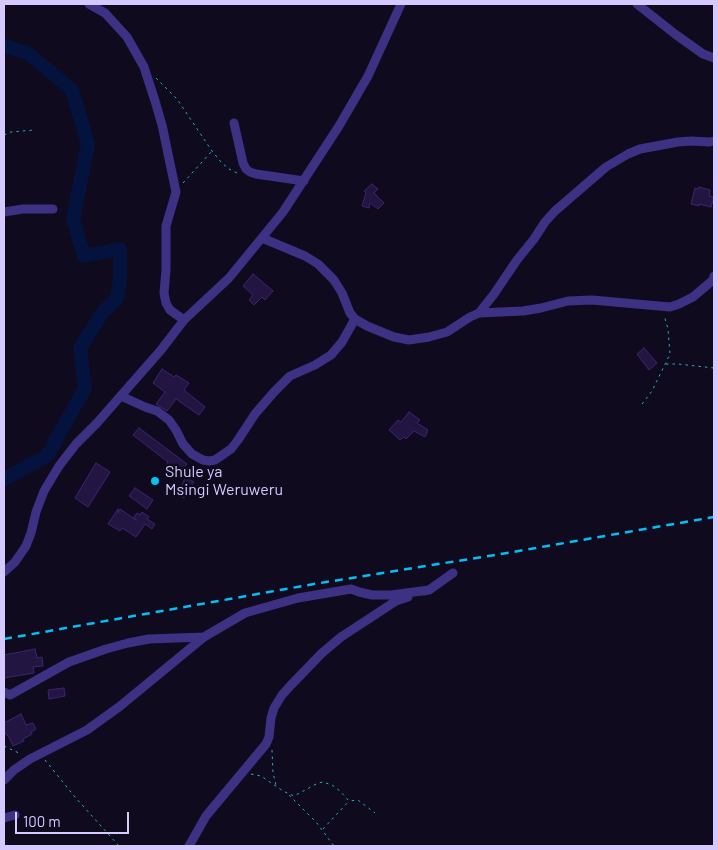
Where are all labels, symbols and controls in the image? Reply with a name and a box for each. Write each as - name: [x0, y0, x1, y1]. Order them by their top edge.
- place label: Shule ya Msingi Weruweru: [165, 462, 283, 500]
- marker: Shule ya Msingi Weruweru: [149, 475, 161, 487]
- scale bar: [18, 802, 131, 834]
- text: 100 m: [23, 812, 61, 830]

